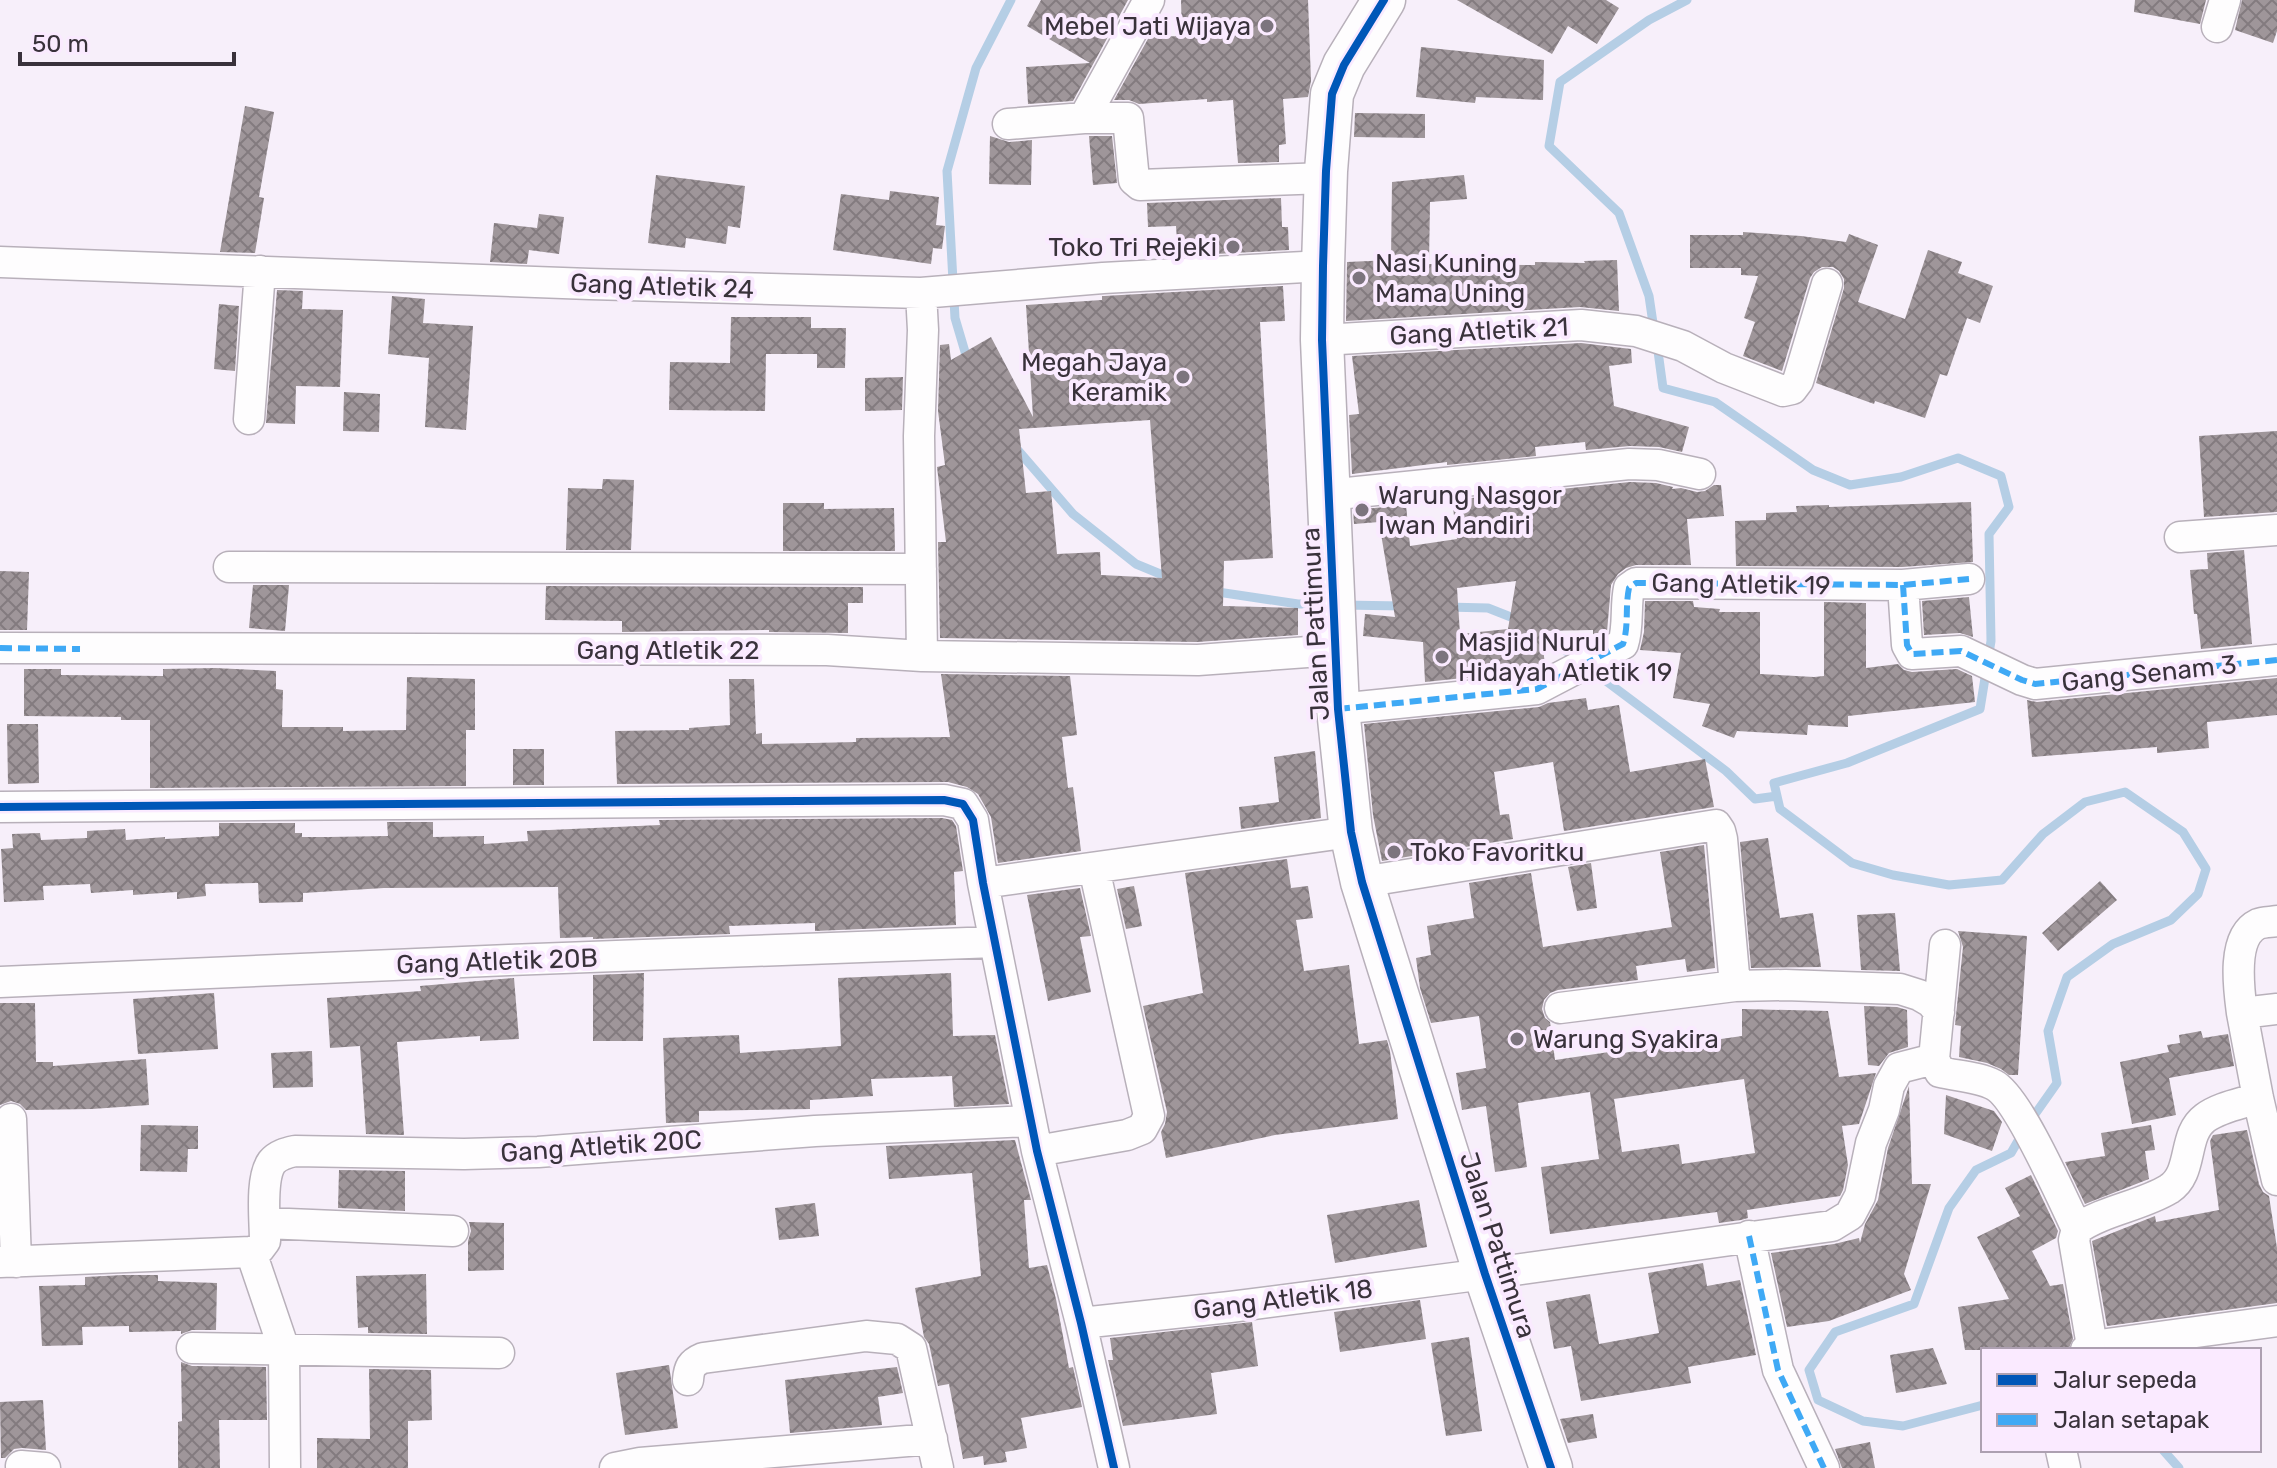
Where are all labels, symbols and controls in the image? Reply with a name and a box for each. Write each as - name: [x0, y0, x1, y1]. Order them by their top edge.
- place label: Mebel Jati Wijaya: [1044, 11, 1251, 42]
- scale bar: [20, 16, 234, 66]
- marker: Mebel Jati Wijaya: [1258, 17, 1276, 35]
- text: 50 m: [32, 30, 89, 58]
- place label: Toko Tri Rejeki: [1048, 232, 1217, 263]
- marker: Toko Tri Rejeki: [1224, 238, 1242, 256]
- place label: Nasi Kuning Mama Uning: [1375, 248, 1525, 309]
- street label: Gang Atletik 24: [570, 268, 754, 305]
- marker: Nasi Kuning Mama Uning: [1350, 269, 1368, 287]
- street label: Gang Atletik 21: [1389, 311, 1569, 352]
- place label: Megah Jaya Keramik: [1021, 347, 1168, 408]
- marker: Megah Jaya Keramik: [1174, 368, 1192, 386]
- place label: Warung Nasgor Iwan Mandiri: [1378, 480, 1562, 541]
- marker: Warung Nasgor Iwan Mandiri: [1353, 501, 1371, 519]
- street label: Jalan Pattimura: [1295, 526, 1336, 721]
- street label: Gang Atletik 19: [1651, 567, 1831, 602]
- place label: Masjid Nurul Hidayah Atletik 19: [1458, 627, 1672, 688]
- street label: Gang Atletik 22: [576, 635, 760, 666]
- marker: Masjid Nurul Hidayah Atletik 19: [1433, 648, 1451, 666]
- street label: Gang Senam 3: [2060, 649, 2238, 698]
- place label: Toko Favoritku: [1410, 837, 1584, 868]
- marker: Toko Favoritku: [1385, 843, 1403, 861]
- street label: Gang Atletik 20B: [396, 942, 598, 981]
- place label: Warung Syakira: [1533, 1024, 1719, 1055]
- marker: Warung Syakira: [1508, 1030, 1526, 1048]
- street label: Gang Atletik 20C: [499, 1124, 703, 1169]
- street label: Jalan Pattimura: [1453, 1148, 1542, 1342]
- street label: Gang Atletik 18: [1192, 1273, 1374, 1326]
- legend: [1981, 1348, 2261, 1452]
- text: Jalur sepeda: [2053, 1366, 2197, 1394]
- text: Jalan setapak: [2053, 1406, 2210, 1434]

